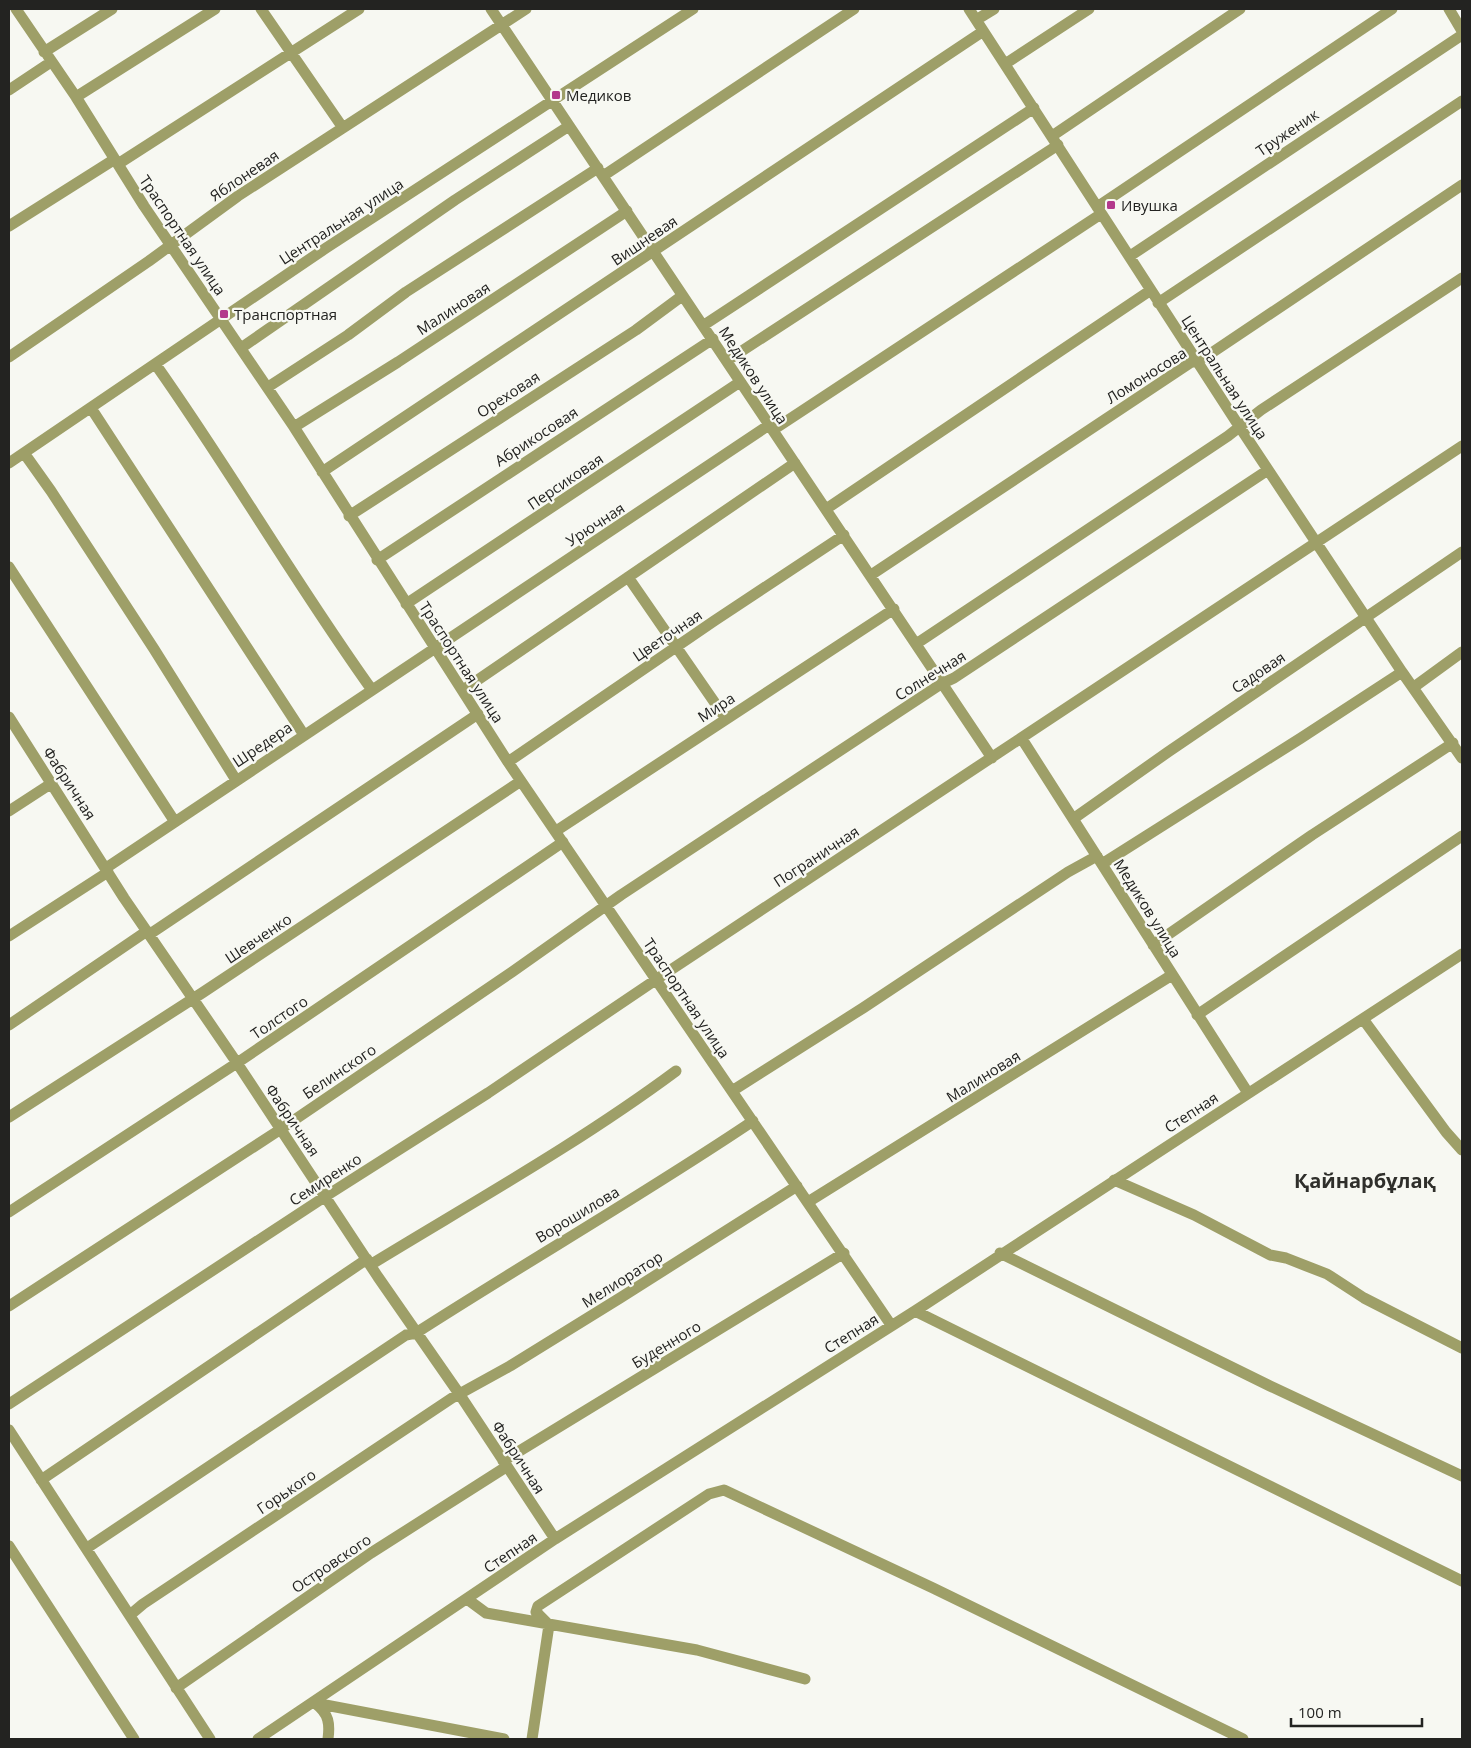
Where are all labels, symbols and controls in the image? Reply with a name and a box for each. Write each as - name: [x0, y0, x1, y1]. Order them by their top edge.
- place label: Медиков: [566, 85, 631, 105]
- marker: Медиков: [550, 89, 562, 101]
- street label: Труженик: [1252, 104, 1322, 160]
- street label: Яблоневая: [206, 145, 282, 205]
- street label: Траспортная улица: [135, 171, 231, 299]
- street label: Центральная улица: [275, 173, 407, 269]
- place label: Ивушка: [1121, 195, 1178, 215]
- marker: Ивушка: [1105, 199, 1117, 211]
- street label: Вишневая: [607, 211, 681, 269]
- street label: Малиновая: [412, 277, 494, 339]
- place label: Транспортная: [234, 304, 337, 324]
- marker: Транспортная: [218, 308, 230, 320]
- street label: Центральная улица: [1177, 311, 1273, 443]
- street label: Медиков улица: [715, 322, 793, 428]
- street label: Ломоносова: [1102, 342, 1190, 408]
- street label: Ореховая: [473, 366, 543, 422]
- street label: Абрикосовая: [491, 402, 581, 470]
- street label: Персиковая: [523, 448, 607, 514]
- street label: Урючная: [562, 498, 628, 550]
- street label: Траспортная улица: [415, 597, 509, 727]
- street label: Цветочная: [628, 605, 706, 665]
- street label: Солнечная: [891, 645, 969, 705]
- street label: Садовая: [1227, 647, 1289, 697]
- street label: Мира: [694, 688, 738, 726]
- street label: Шредера: [228, 717, 296, 771]
- street label: Фабричная: [39, 743, 101, 823]
- street label: Пограничная: [769, 821, 863, 891]
- street label: Медиков улица: [1110, 855, 1186, 961]
- street label: Шевченко: [221, 908, 295, 968]
- street label: Траспортная улица: [639, 934, 735, 1062]
- street label: Толстого: [247, 991, 311, 1043]
- street label: Белинского: [298, 1039, 380, 1103]
- street label: Малиновая: [942, 1045, 1024, 1107]
- street label: Фабричная: [261, 1080, 325, 1160]
- street label: Степная: [1160, 1087, 1222, 1137]
- street label: Семиренко: [285, 1148, 365, 1210]
- district label: Қайнарбұлақ: [1294, 1167, 1437, 1194]
- street label: Ворошилова: [531, 1181, 623, 1247]
- street label: Мелиоратор: [578, 1246, 666, 1312]
- street label: Степная: [820, 1309, 882, 1357]
- street label: Буденного: [628, 1316, 704, 1372]
- street label: Фабричная: [488, 1417, 550, 1497]
- street label: Горького: [253, 1464, 319, 1518]
- street label: Степная: [479, 1527, 541, 1577]
- street label: Островского: [287, 1529, 375, 1597]
- scale bar: [1291, 1696, 1422, 1728]
- text: 100 m: [1298, 1702, 1342, 1722]

